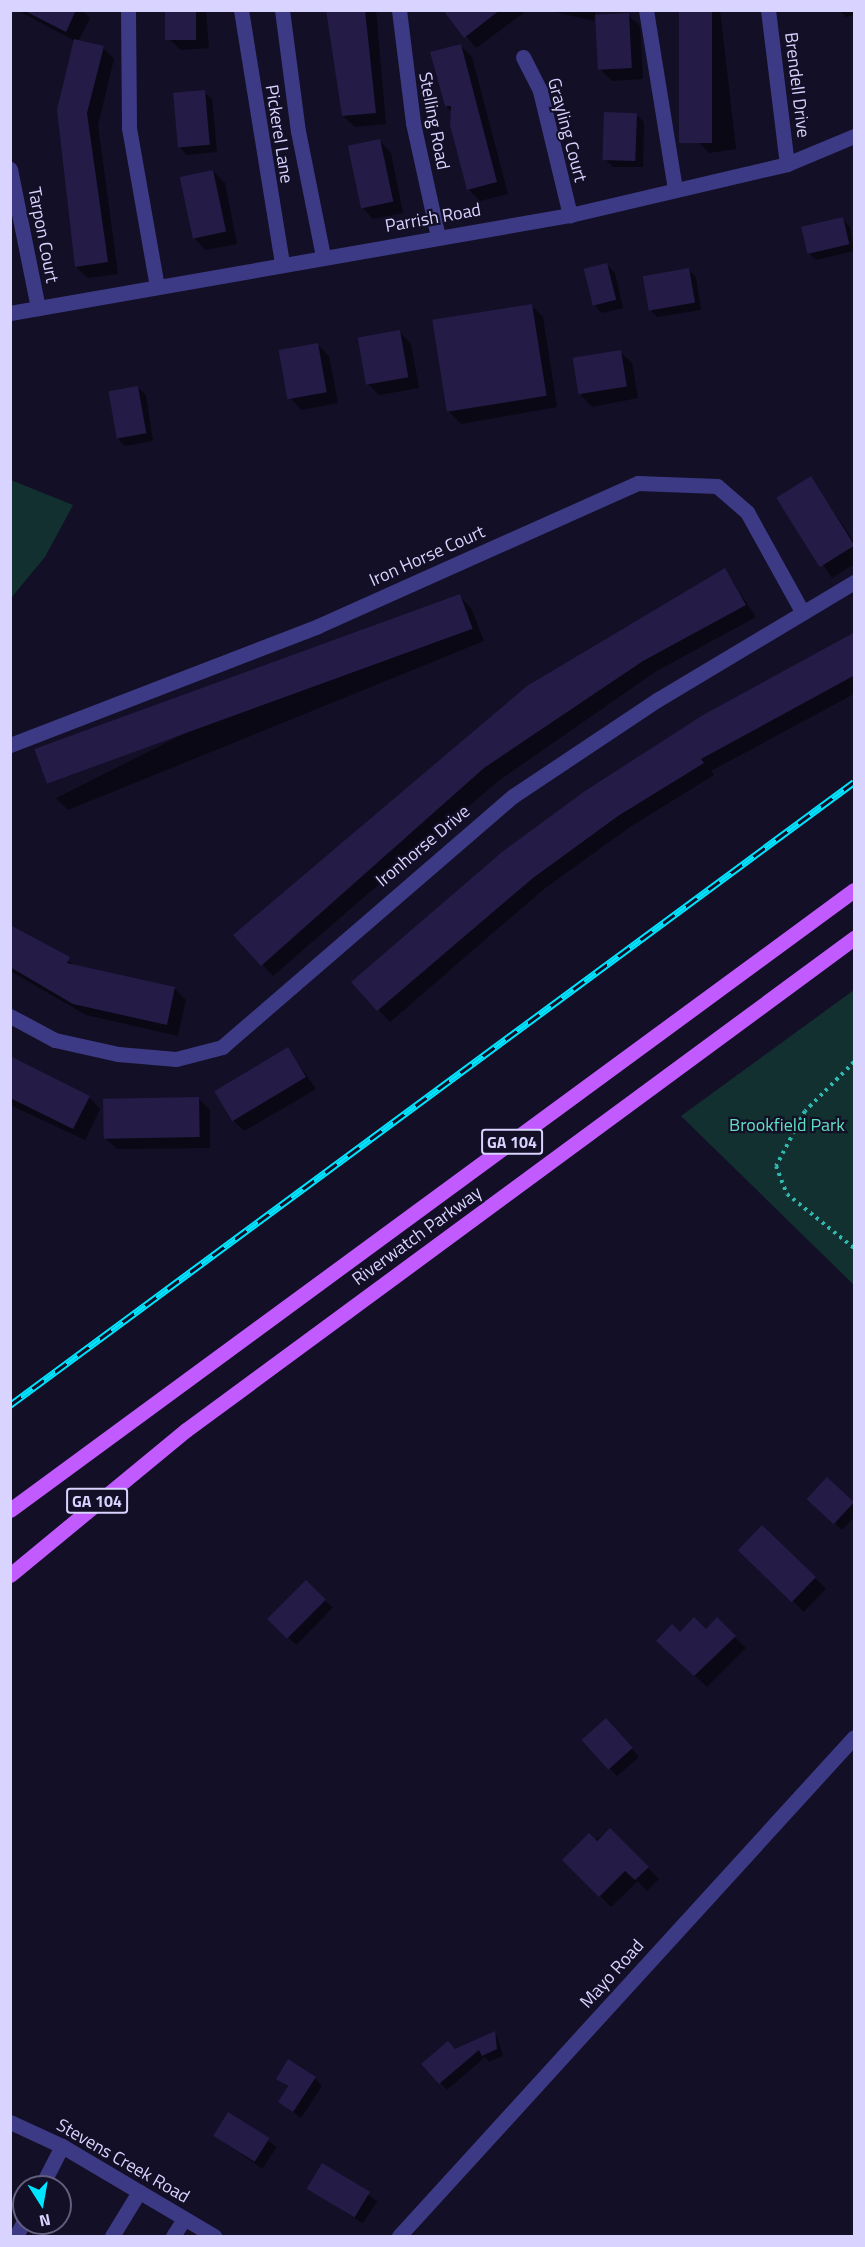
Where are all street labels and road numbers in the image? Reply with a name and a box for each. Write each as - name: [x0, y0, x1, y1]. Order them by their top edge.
- street label: Brendell Drive: [780, 31, 814, 139]
- street label: Stelling Road: [414, 70, 454, 172]
- street label: Grayling Court: [543, 75, 591, 185]
- street label: Pickerel Lane: [261, 83, 297, 185]
- street label: Tarpon Court: [23, 185, 63, 285]
- street label: Parrish Road: [383, 199, 483, 237]
- street label: Iron Horse Court: [366, 521, 488, 591]
- street label: Ironhorse Drive: [372, 800, 474, 892]
- road number: GA 104: [480, 1129, 544, 1155]
- street label: Riverwatch Parkway: [348, 1182, 486, 1290]
- road number: GA 104: [66, 1488, 128, 1514]
- street label: Mayo Road: [576, 1935, 648, 2013]
- street label: Stevens Creek Road: [53, 2114, 193, 2208]

